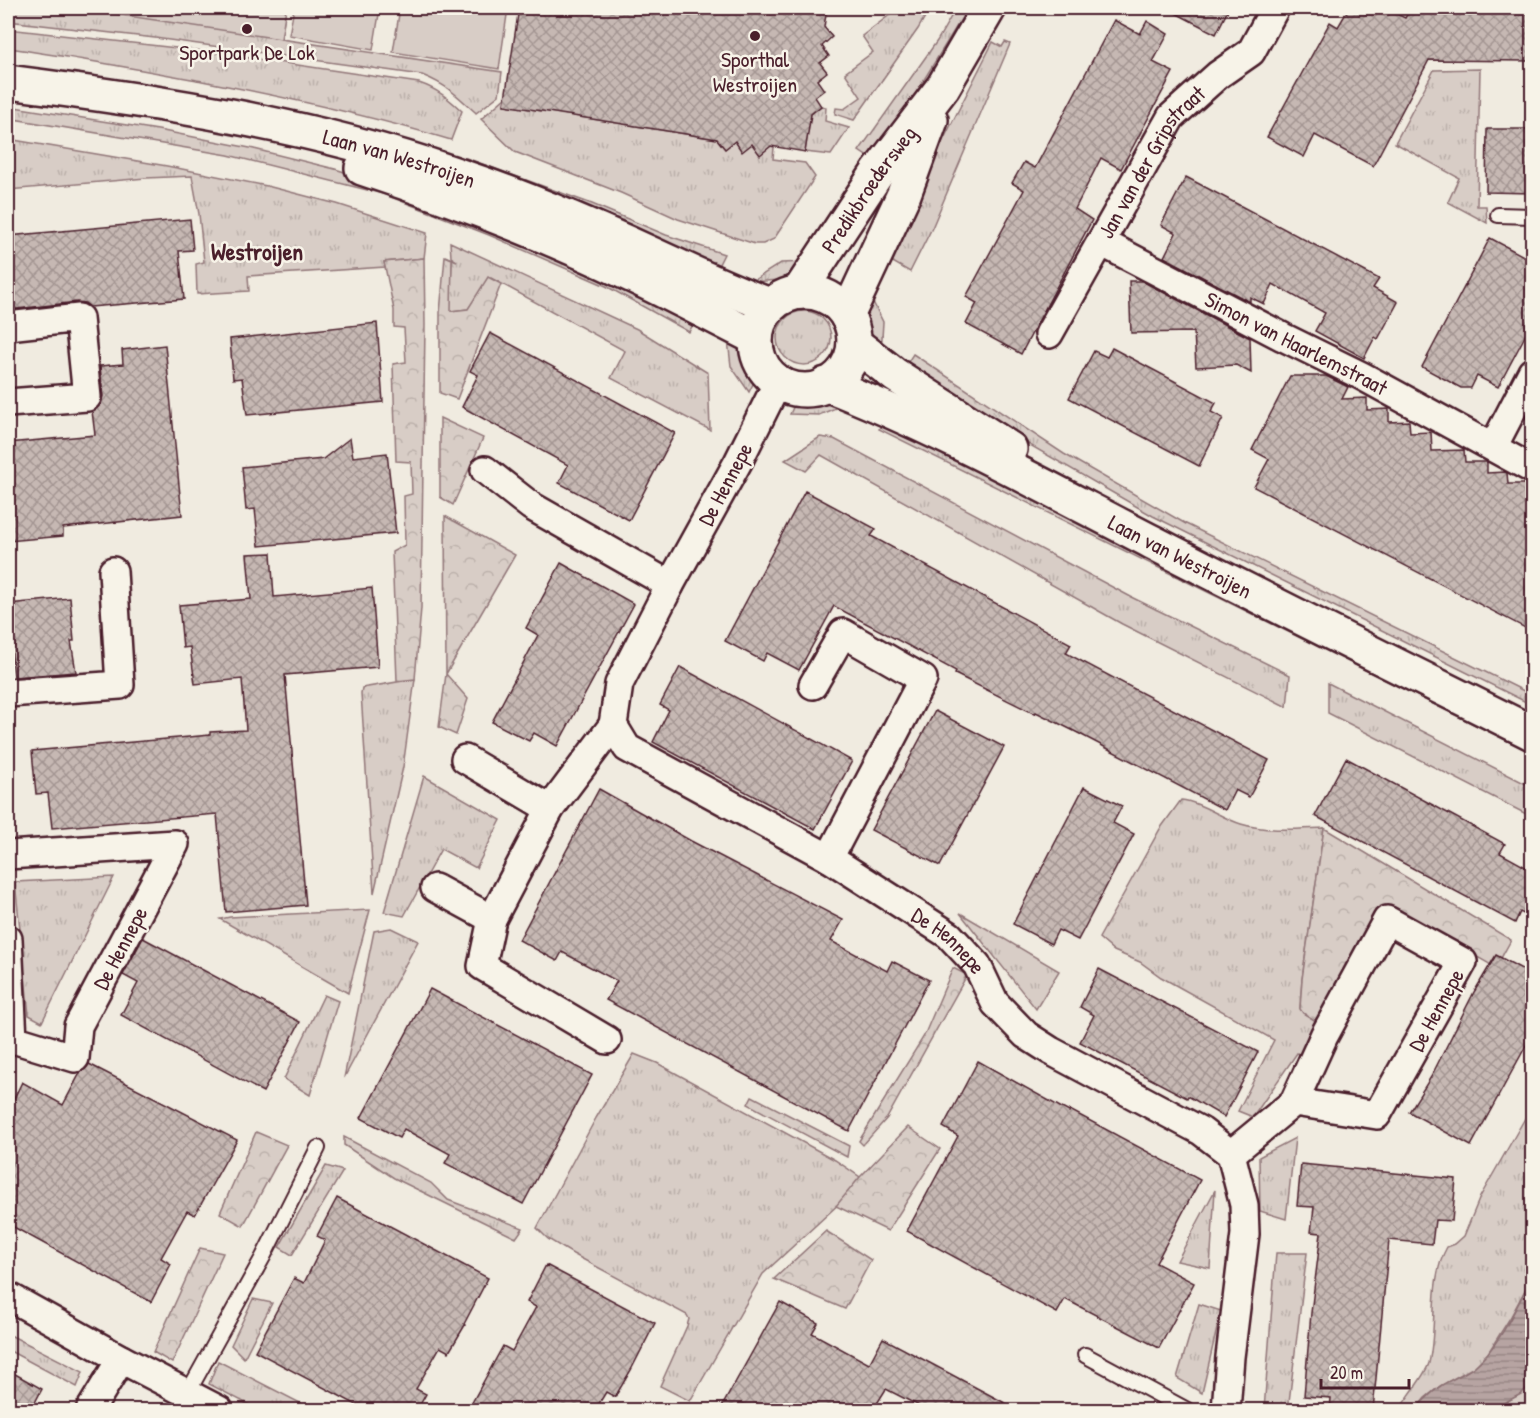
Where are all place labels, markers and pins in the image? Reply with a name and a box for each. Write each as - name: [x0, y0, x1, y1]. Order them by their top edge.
- marker: Sportpark De Lok: [240, 22, 254, 36]
- marker: Sporthal Westroijen: [748, 29, 762, 43]
- place label: Sportpark De Lok: [179, 37, 315, 67]
- place label: Sporthal Westroijen: [713, 44, 797, 99]

